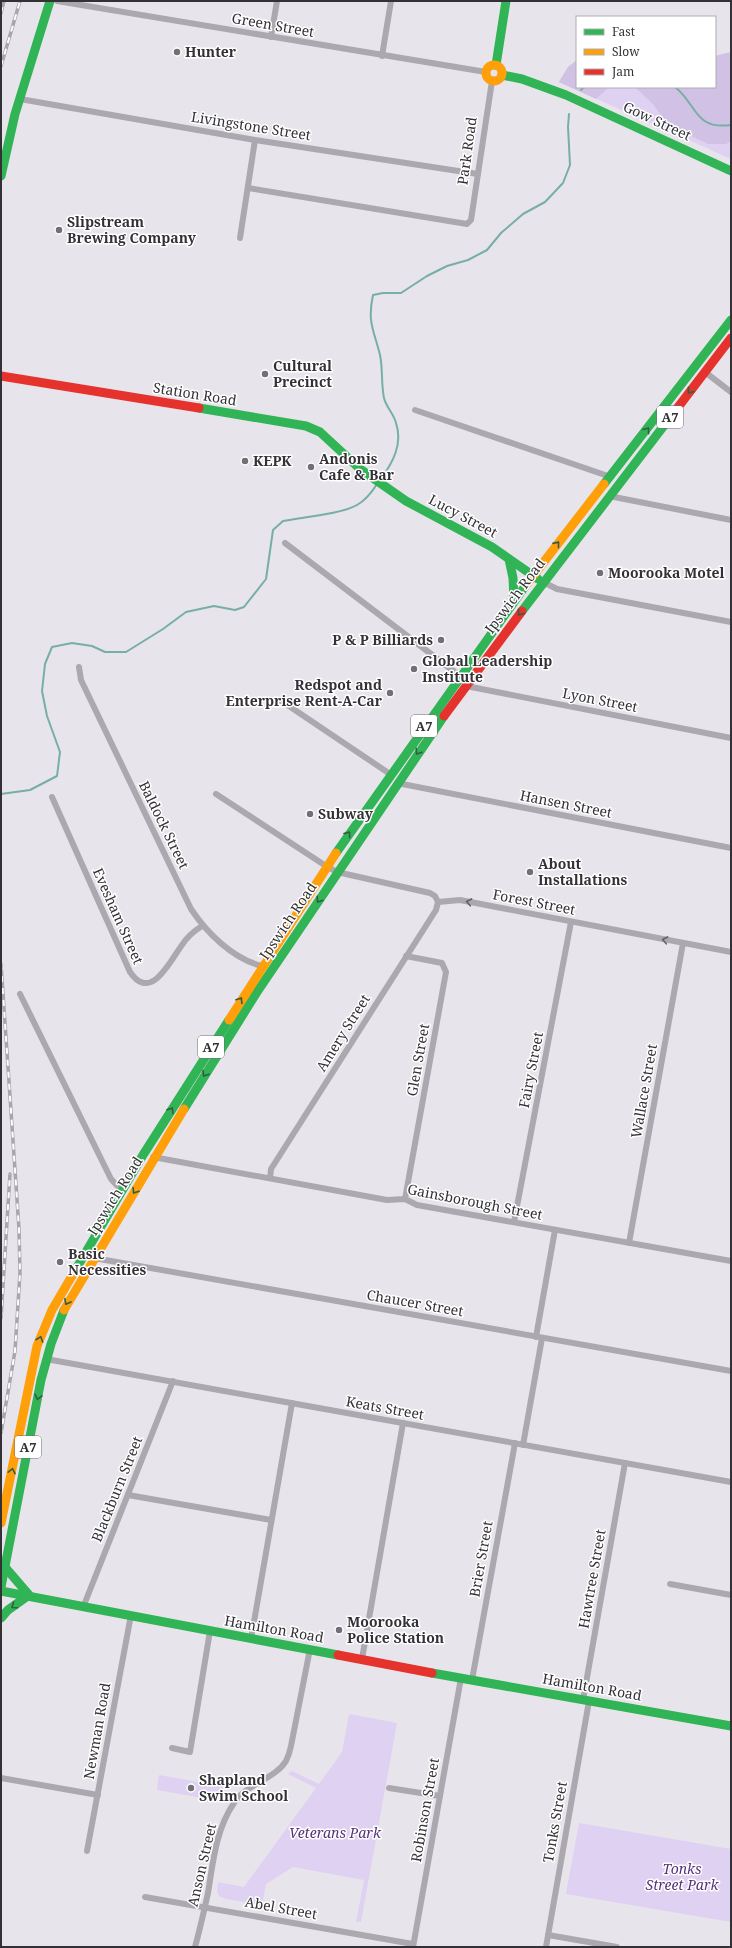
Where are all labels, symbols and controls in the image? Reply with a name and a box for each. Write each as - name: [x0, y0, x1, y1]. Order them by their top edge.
- street label: Green Street: [230, 8, 316, 41]
- legend: [576, 16, 716, 88]
- text: Fast: [612, 23, 635, 40]
- place label: Hunter: [185, 42, 237, 61]
- text: Slow: [612, 43, 640, 60]
- marker: Hunter: [172, 47, 182, 57]
- text: Jam: [611, 63, 634, 80]
- street label: Gow Street: [620, 97, 694, 145]
- street label: Livingstone Street: [190, 107, 312, 144]
- street label: Park Road: [452, 115, 481, 186]
- place label: Slipstream Brewing Company: [67, 212, 197, 247]
- marker: Slipstream Brewing Company: [54, 225, 64, 235]
- place label: Cultural Precinct: [273, 356, 332, 391]
- marker: Cultural Precinct: [260, 369, 270, 379]
- street label: Station Road: [152, 378, 239, 410]
- one-way arrow: [688, 387, 695, 394]
- road number: A7: [657, 406, 683, 428]
- one-way arrow: [642, 427, 649, 434]
- place label: Andonis Cafe & Bar: [319, 449, 395, 484]
- place label: KEPK: [253, 451, 292, 470]
- marker: KEPK: [240, 456, 250, 466]
- marker: Andonis Cafe & Bar: [306, 462, 316, 472]
- street label: Lucy Street: [426, 490, 501, 542]
- one-way arrow: [552, 542, 559, 549]
- street label: Ipswich Road: [480, 554, 549, 637]
- place label: Moorooka Motel: [608, 563, 725, 582]
- marker: Moorooka Motel: [595, 568, 605, 578]
- one-way arrow: [517, 609, 524, 616]
- place label: P & P Billiards: [332, 630, 433, 649]
- marker: P & P Billiards: [436, 635, 446, 645]
- place label: Global Leadership Institute: [422, 651, 552, 686]
- marker: Global Leadership Institute: [409, 664, 419, 674]
- place label: Redspot and Enterprise Rent-A-Car: [226, 675, 383, 710]
- street label: Lyon Street: [561, 683, 639, 716]
- marker: Redspot and Enterprise Rent-A-Car: [385, 688, 395, 698]
- road number: A7: [411, 715, 437, 737]
- one-way arrow: [415, 748, 423, 755]
- street label: Baldock Street: [135, 778, 194, 872]
- street label: Hansen Street: [518, 785, 614, 822]
- place label: Subway: [318, 804, 374, 823]
- marker: Subway: [305, 809, 315, 819]
- one-way arrow: [343, 832, 350, 839]
- place label: About Installations: [538, 854, 628, 889]
- street label: Evesham Street: [89, 865, 148, 967]
- marker: About Installations: [525, 867, 535, 877]
- street label: Ipswich Road: [255, 878, 321, 963]
- street label: Forest Street: [491, 884, 577, 919]
- one-way arrow: [316, 896, 324, 903]
- one-way arrow: [466, 898, 472, 907]
- one-way arrow: [662, 936, 668, 944]
- street label: Amery Street: [311, 990, 374, 1075]
- one-way arrow: [236, 997, 243, 1004]
- street label: Glen Street: [402, 1022, 433, 1098]
- street label: Fairy Street: [514, 1030, 547, 1110]
- road number: A7: [198, 1036, 224, 1058]
- street label: Wallace Street: [626, 1042, 661, 1139]
- one-way arrow: [203, 1070, 210, 1077]
- one-way arrow: [167, 1107, 174, 1114]
- street label: Ipswich Road: [83, 1152, 147, 1239]
- street label: Gainsborough Street: [406, 1179, 544, 1224]
- one-way arrow: [132, 1187, 139, 1194]
- place label: Basic Necessities: [68, 1244, 146, 1279]
- marker: Basic Necessities: [55, 1257, 65, 1267]
- street label: Chaucer Street: [365, 1285, 465, 1320]
- one-way arrow: [65, 1298, 72, 1305]
- one-way arrow: [35, 1336, 43, 1343]
- street label: Keats Street: [345, 1391, 426, 1424]
- one-way arrow: [35, 1394, 43, 1401]
- street label: Blackburn Street: [87, 1433, 146, 1544]
- road number: A7: [15, 1436, 41, 1458]
- one-way arrow: [7, 1468, 15, 1474]
- street label: Brier Street: [464, 1519, 497, 1598]
- street label: Hawtree Street: [573, 1528, 610, 1630]
- one-way arrow: [11, 1601, 18, 1609]
- street label: Hamilton Road: [223, 1610, 326, 1647]
- place label: Moorooka Police Station: [347, 1612, 444, 1647]
- marker: Moorooka Police Station: [334, 1625, 344, 1635]
- street label: Hamilton Road: [541, 1668, 644, 1705]
- street label: Newman Road: [79, 1681, 114, 1781]
- street label: Robinson Street: [406, 1756, 443, 1864]
- place label: Shapland Swim School: [199, 1770, 288, 1805]
- street label: Tonks Street: [538, 1780, 571, 1864]
- marker: Shapland Swim School: [186, 1783, 196, 1793]
- street label: Anson Street: [183, 1821, 220, 1908]
- park label: Veterans Park: [289, 1823, 382, 1842]
- park label: Tonks Street Park: [646, 1859, 719, 1894]
- street label: Abel Street: [243, 1892, 319, 1923]

